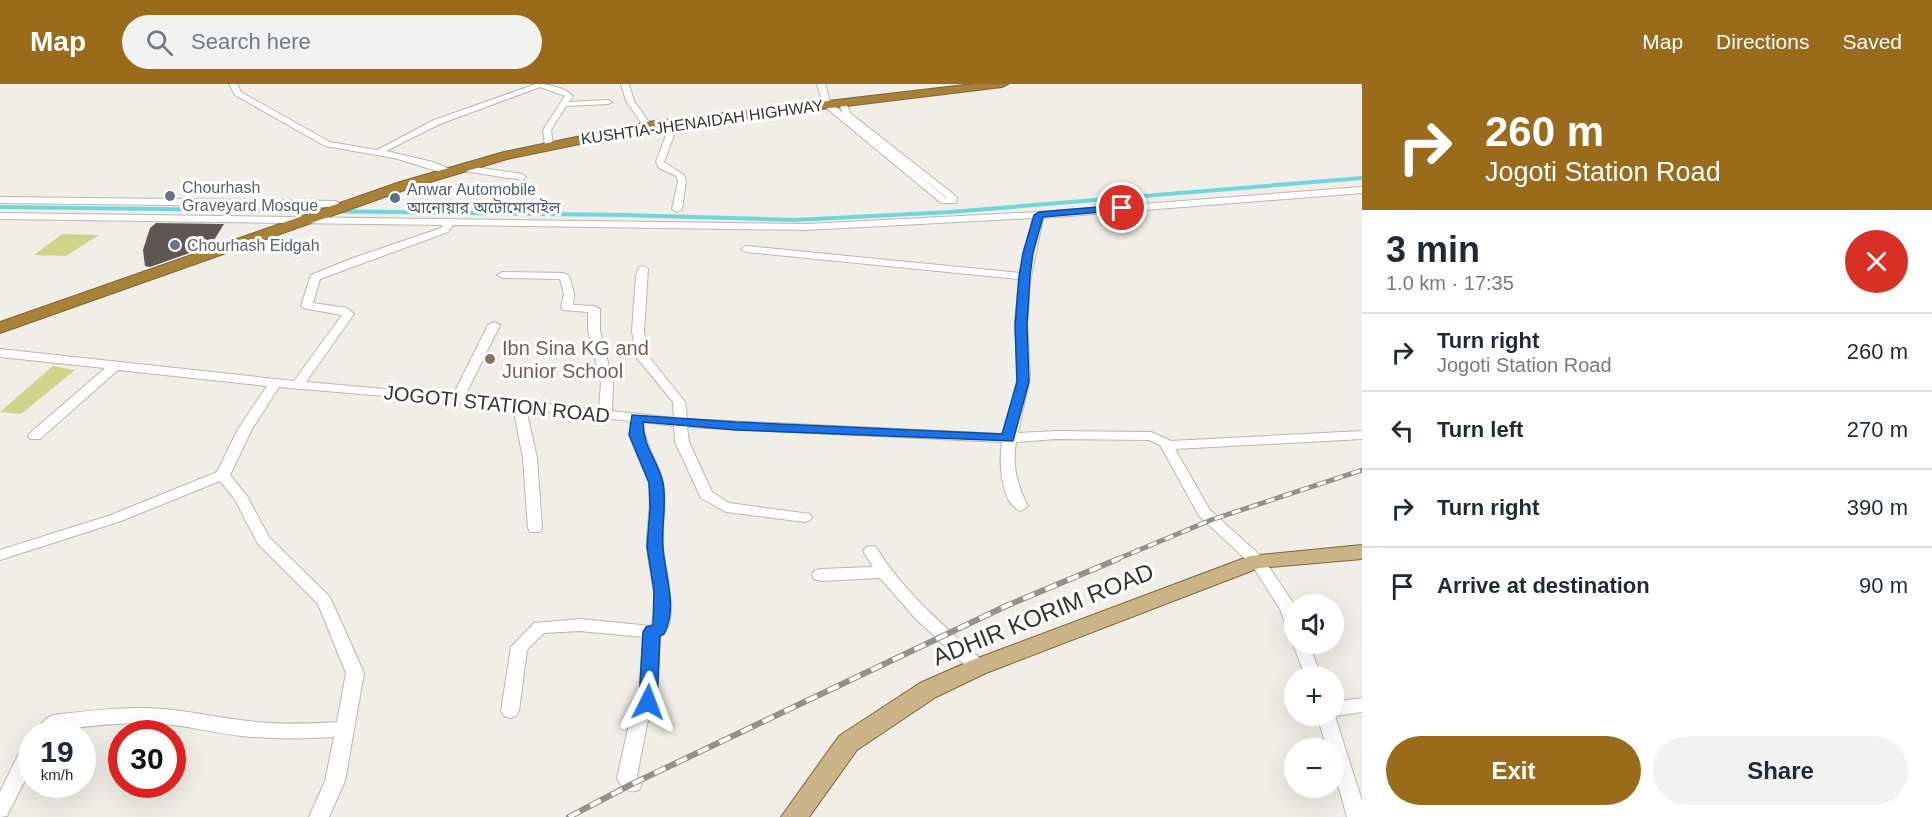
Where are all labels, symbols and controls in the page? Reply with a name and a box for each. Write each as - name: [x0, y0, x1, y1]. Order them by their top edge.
- search box: [122, 15, 542, 69]
- text: Map: [30, 26, 86, 57]
- icon: search: [143, 26, 176, 59]
- text: Search here: [191, 29, 311, 54]
- text: Map: [1642, 30, 1683, 53]
- text: Directions: [1716, 30, 1809, 53]
- text: Saved: [1842, 30, 1902, 53]
- street label: KUSHTIA-JHENAIDAH HIGHWAY: [580, 97, 825, 147]
- icon: right: [1386, 108, 1464, 186]
- text: 260 m: [1485, 108, 1604, 155]
- text: Jogoti Station Road: [1485, 157, 1721, 187]
- place label: Chourhash Graveyard Mosque: [182, 179, 318, 214]
- place label: Anwar Automobile আনোয়ার অটোমোবাইল: [406, 181, 561, 216]
- pin: [1096, 182, 1147, 233]
- marker: Chourhash Graveyard Mosque: [163, 189, 177, 203]
- marker: Anwar Automobile আনোয়ার অটোমোবাইল: [388, 191, 402, 205]
- icon: arrive: [1105, 191, 1138, 224]
- text: 3 min: [1386, 229, 1480, 270]
- button: close: [1845, 230, 1908, 293]
- place label: Chourhash Eidgah: [187, 237, 320, 254]
- marker: Chourhash Eidgah: [168, 238, 182, 252]
- text: 1.0 km · 17:35: [1386, 272, 1514, 294]
- text: Turn right: [1437, 328, 1539, 353]
- icon: right: [1386, 336, 1419, 369]
- place label: Ibn Sina KG and Junior School: [502, 337, 649, 382]
- text: 260 m: [1847, 339, 1908, 364]
- marker: Ibn Sina KG and Junior School: [483, 352, 497, 366]
- text: Jogoti Station Road: [1437, 354, 1612, 376]
- street label: JOGOTI STATION ROAD: [383, 381, 611, 427]
- icon: left: [1386, 414, 1419, 447]
- text: Turn left: [1437, 417, 1523, 442]
- text: 270 m: [1847, 417, 1908, 442]
- icon: right: [1386, 492, 1419, 525]
- text: Turn right: [1437, 495, 1539, 520]
- text: 390 m: [1847, 495, 1908, 520]
- street label: ADHIR KORIM ROAD: [929, 557, 1157, 671]
- icon: arrive: [1386, 570, 1419, 603]
- text: Arrive at destination: [1437, 573, 1650, 598]
- text: 90 m: [1859, 573, 1908, 598]
- map controls: [1284, 594, 1344, 798]
- button: sound: [1284, 594, 1344, 654]
- button: +: [1284, 666, 1344, 726]
- position arrow: [616, 670, 680, 734]
- speed limit sign: 30: [108, 720, 186, 798]
- text: 19: [40, 735, 74, 768]
- button: Exit: [1386, 736, 1641, 805]
- button: Share: [1653, 736, 1908, 805]
- button: −: [1284, 738, 1344, 798]
- text: km/h: [41, 766, 73, 783]

